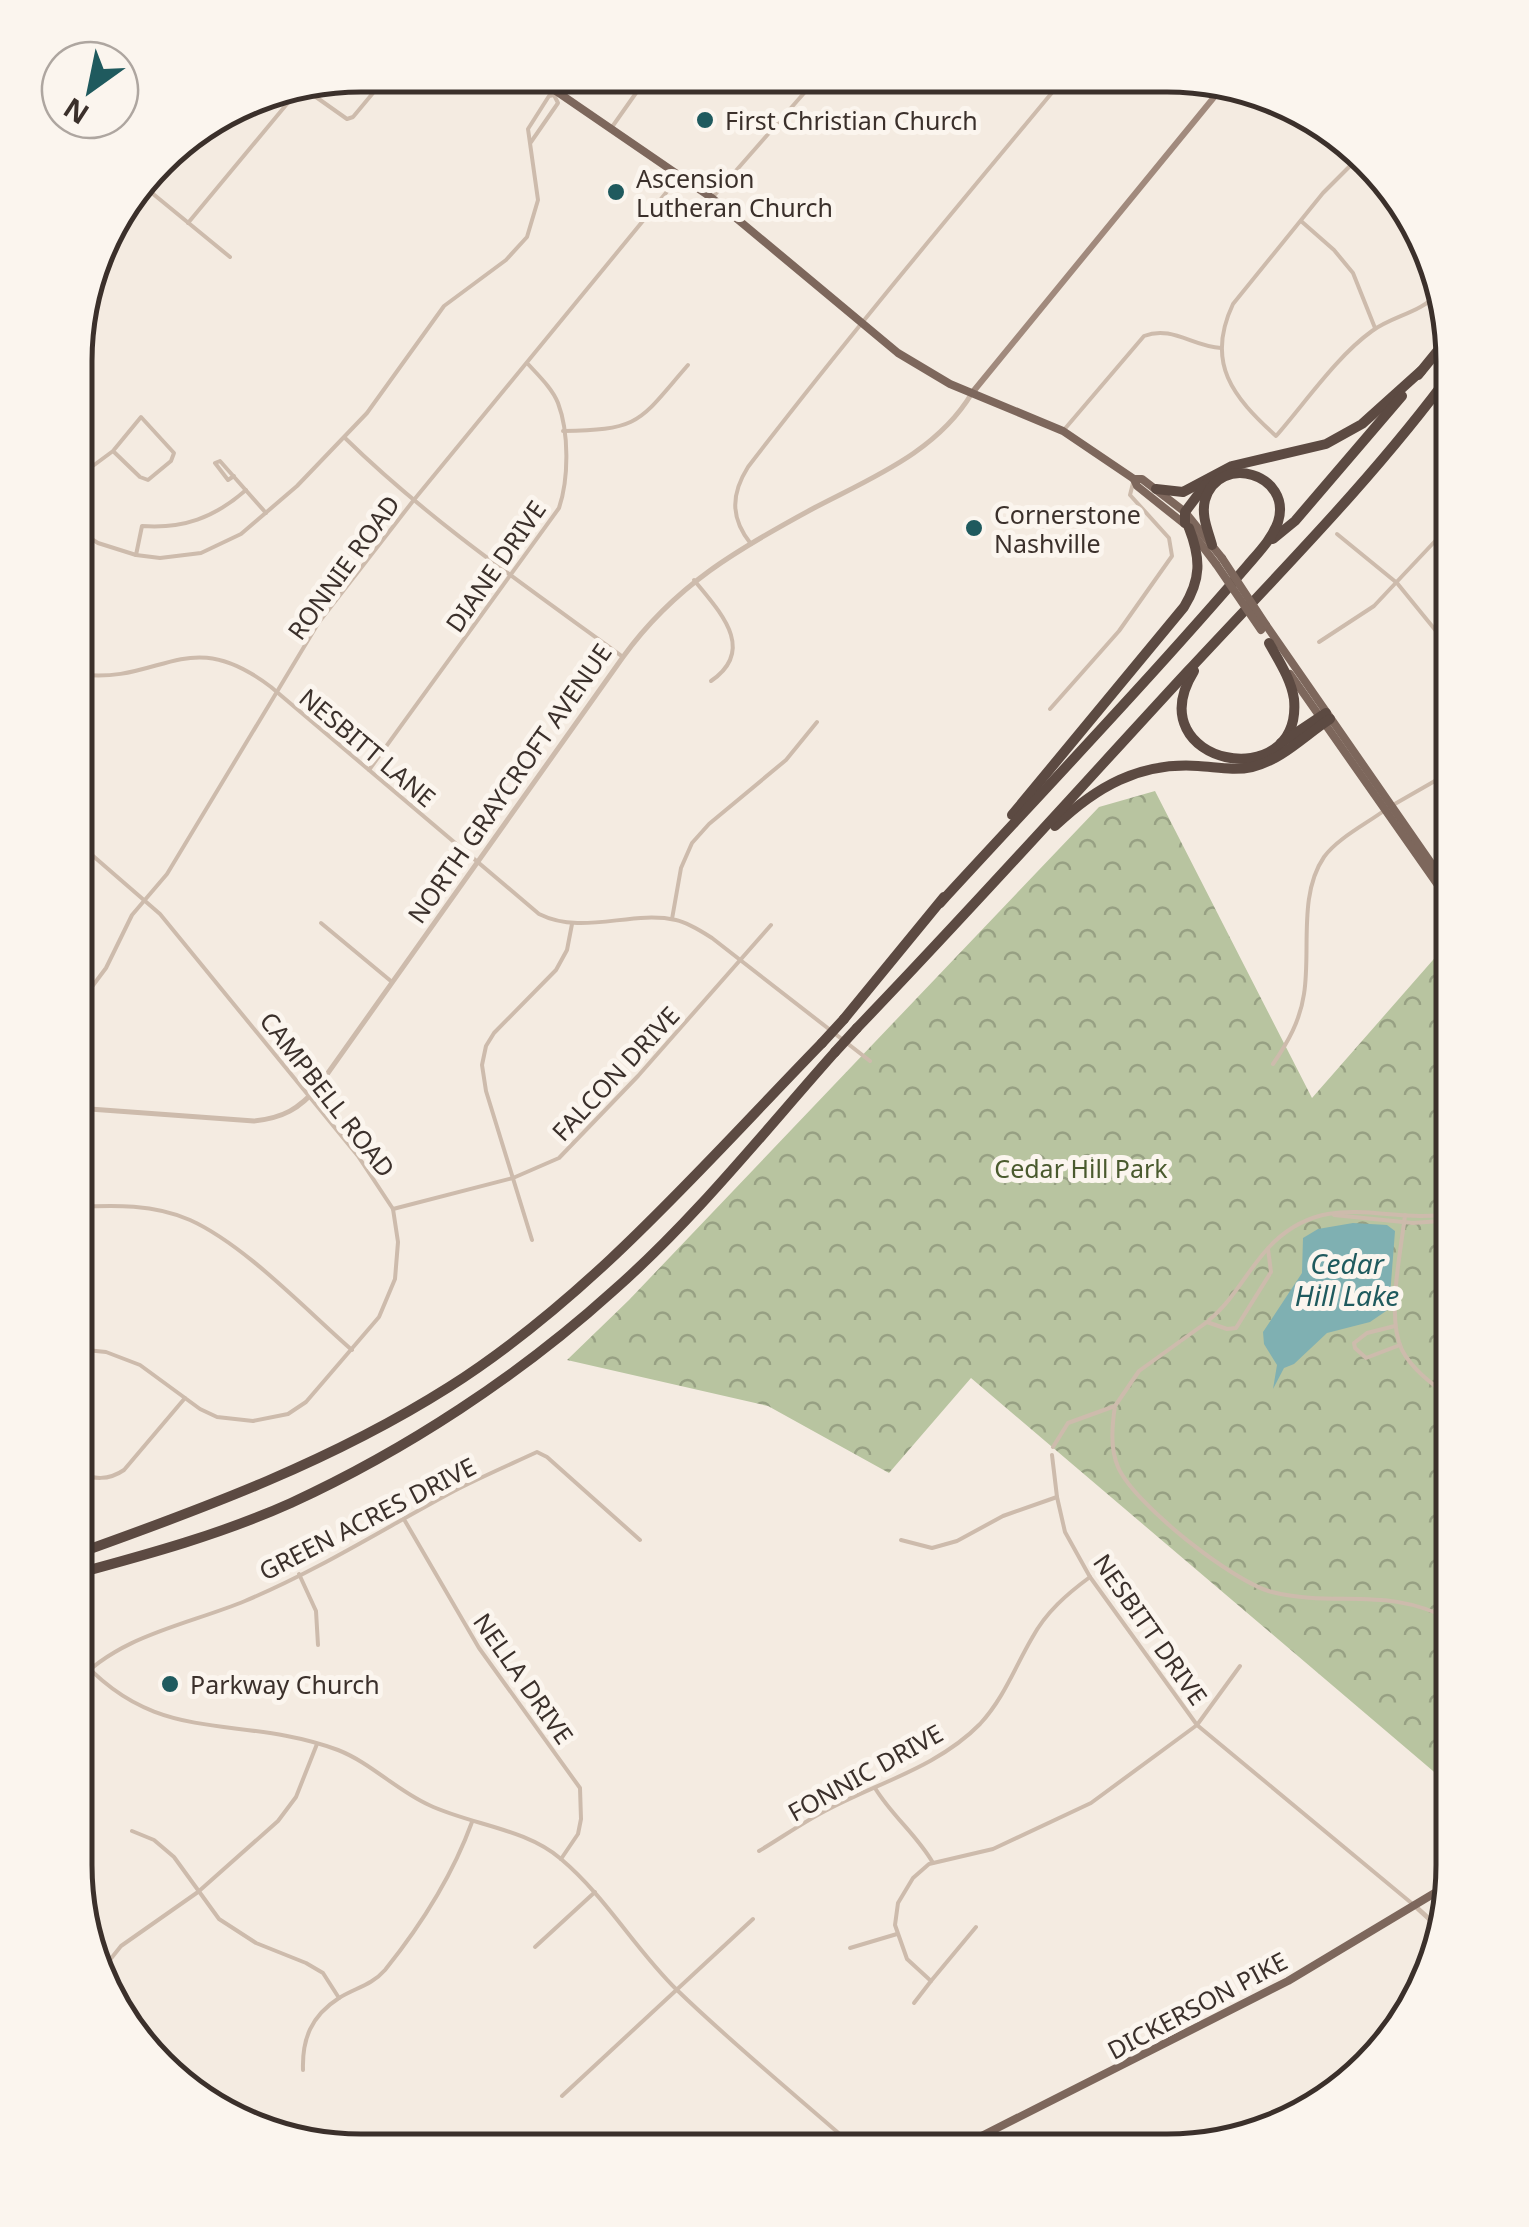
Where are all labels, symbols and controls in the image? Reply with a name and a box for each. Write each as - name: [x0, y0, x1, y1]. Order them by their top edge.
- north arrow: [40, 40, 140, 140]
- text: N: [56, 90, 96, 134]
- place label: First Christian Church: [725, 103, 978, 137]
- marker: First Christian Church: [694, 109, 716, 131]
- place label: Ascension Lutheran Church: [636, 161, 833, 224]
- marker: Ascension Lutheran Church: [605, 181, 627, 203]
- street label: RONNIE ROAD: [279, 488, 407, 646]
- street label: DIANE DRIVE: [437, 493, 553, 639]
- place label: Cornerstone Nashville: [994, 497, 1141, 560]
- marker: Cornerstone Nashville: [963, 517, 985, 539]
- street label: NORTH GRAYCROFT AVENUE: [399, 636, 619, 930]
- street label: NESBITT LANE: [293, 680, 443, 814]
- street label: FALCON DRIVE: [544, 998, 686, 1148]
- street label: CAMPBELL ROAD: [253, 1004, 403, 1184]
- park label: Cedar Hill Park: [994, 1151, 1168, 1185]
- water label: Cedar Hill Lake: [1295, 1244, 1399, 1314]
- street label: GREEN ACRES DRIVE: [253, 1449, 481, 1587]
- street label: NESBITT DRIVE: [1086, 1547, 1216, 1711]
- street label: NELLA DRIVE: [466, 1606, 582, 1750]
- place label: Parkway Church: [190, 1667, 380, 1701]
- marker: Parkway Church: [159, 1673, 181, 1695]
- street label: FONNIC DRIVE: [781, 1715, 949, 1829]
- street label: DICKERSON PIKE: [1101, 1943, 1293, 2067]

